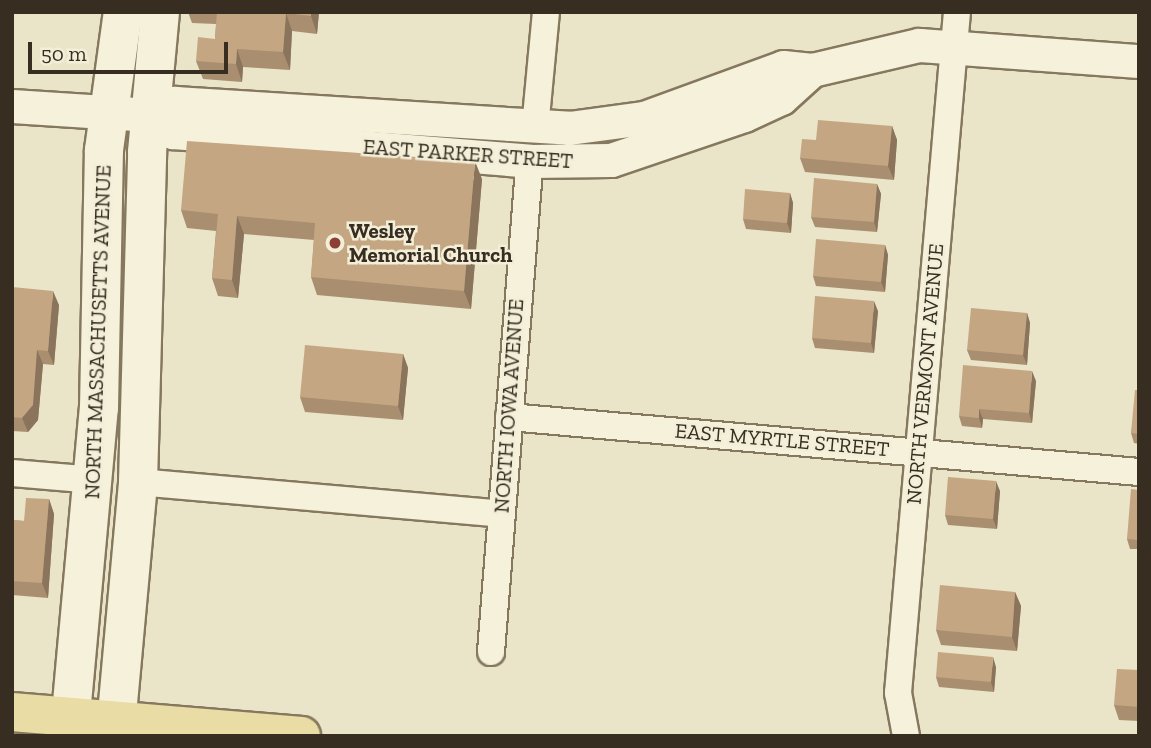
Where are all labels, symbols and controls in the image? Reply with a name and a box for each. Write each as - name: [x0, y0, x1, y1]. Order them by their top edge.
- scale bar: [32, 28, 231, 72]
- text: 50 m: [41, 41, 87, 66]
- street label: EAST PARKER STREET: [362, 134, 574, 174]
- street label: NORTH MASSACHUSETTS AVENUE: [80, 164, 116, 500]
- place label: Wesley Memorial Church: [349, 218, 512, 268]
- marker: Wesley Memorial Church: [327, 235, 343, 251]
- street label: NORTH VERMONT AVENUE: [901, 242, 949, 506]
- street label: NORTH IOWA AVENUE: [489, 297, 529, 515]
- street label: EAST MYRTLE STREET: [674, 418, 890, 462]

